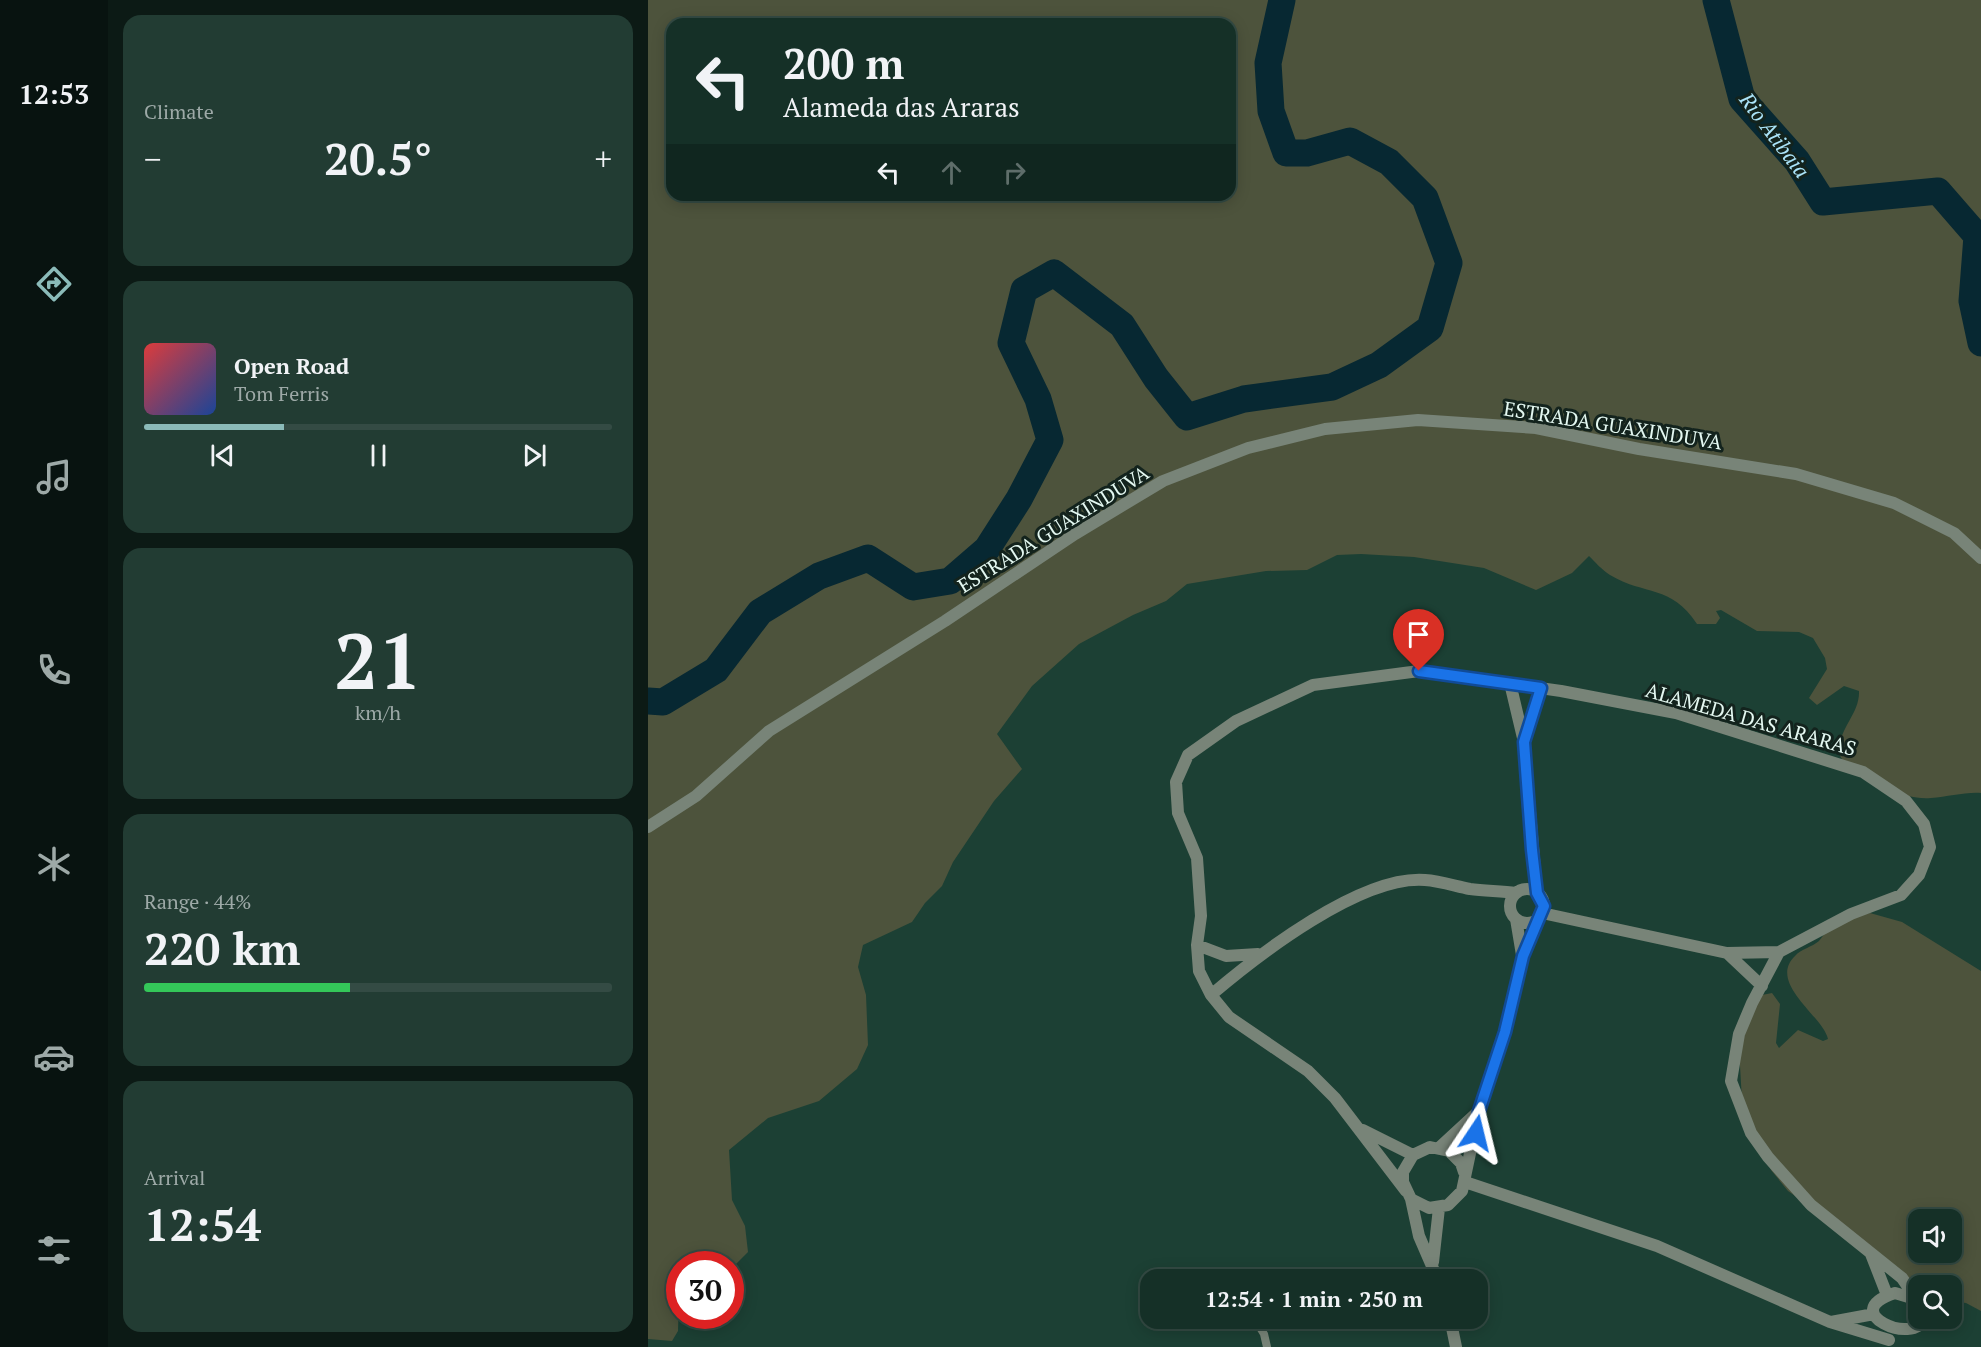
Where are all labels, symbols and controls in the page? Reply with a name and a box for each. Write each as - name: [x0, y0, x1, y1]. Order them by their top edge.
- text: 200 m: [783, 35, 904, 91]
- icon: left: [684, 42, 762, 120]
- text: 12:53: [19, 76, 89, 112]
- water label: Rio Atibaia: [1733, 86, 1816, 183]
- text: Alameda das Araras: [783, 89, 1020, 125]
- text: Climate: [144, 98, 214, 125]
- text: 20.5°: [324, 128, 432, 188]
- text: −: [144, 137, 162, 180]
- text: +: [594, 137, 612, 180]
- icon: left: [872, 156, 905, 189]
- icon: ahead: [935, 156, 968, 189]
- icon: right: [998, 156, 1031, 189]
- icon: directions: [33, 263, 75, 305]
- text: Open Road: [234, 351, 349, 380]
- text: Tom Ferris: [234, 380, 329, 407]
- street label: ESTRADA GUAXINDUVA: [1502, 394, 1724, 456]
- icon: previous: [206, 439, 239, 472]
- icon: pause: [362, 439, 395, 472]
- icon: next: [518, 439, 551, 472]
- icon: music: [33, 456, 75, 498]
- street label: ESTRADA GUAXINDUVA: [952, 459, 1154, 599]
- text: 21: [334, 608, 422, 711]
- pin: [1393, 609, 1444, 671]
- icon: arrive: [1402, 618, 1435, 651]
- icon: phone: [33, 649, 75, 691]
- street label: ALAMEDA DAS ARARAS: [1643, 676, 1859, 762]
- text: km/h: [355, 699, 401, 726]
- icon: climate: [33, 843, 75, 885]
- text: Range · 44%: [144, 888, 251, 915]
- text: 220 km: [144, 918, 300, 978]
- icon: car: [33, 1036, 75, 1078]
- position arrow: [1444, 1101, 1508, 1165]
- text: Arrival: [144, 1164, 205, 1191]
- text: 12:54: [144, 1194, 261, 1254]
- map controls: [1908, 1209, 1962, 1329]
- button: sound: [1908, 1209, 1962, 1263]
- icon: filters: [33, 1229, 75, 1271]
- speed limit sign: 30: [666, 1251, 744, 1329]
- button: search: [1908, 1275, 1962, 1329]
- text: 12:54 · 1 min · 250 m: [1205, 1284, 1423, 1313]

